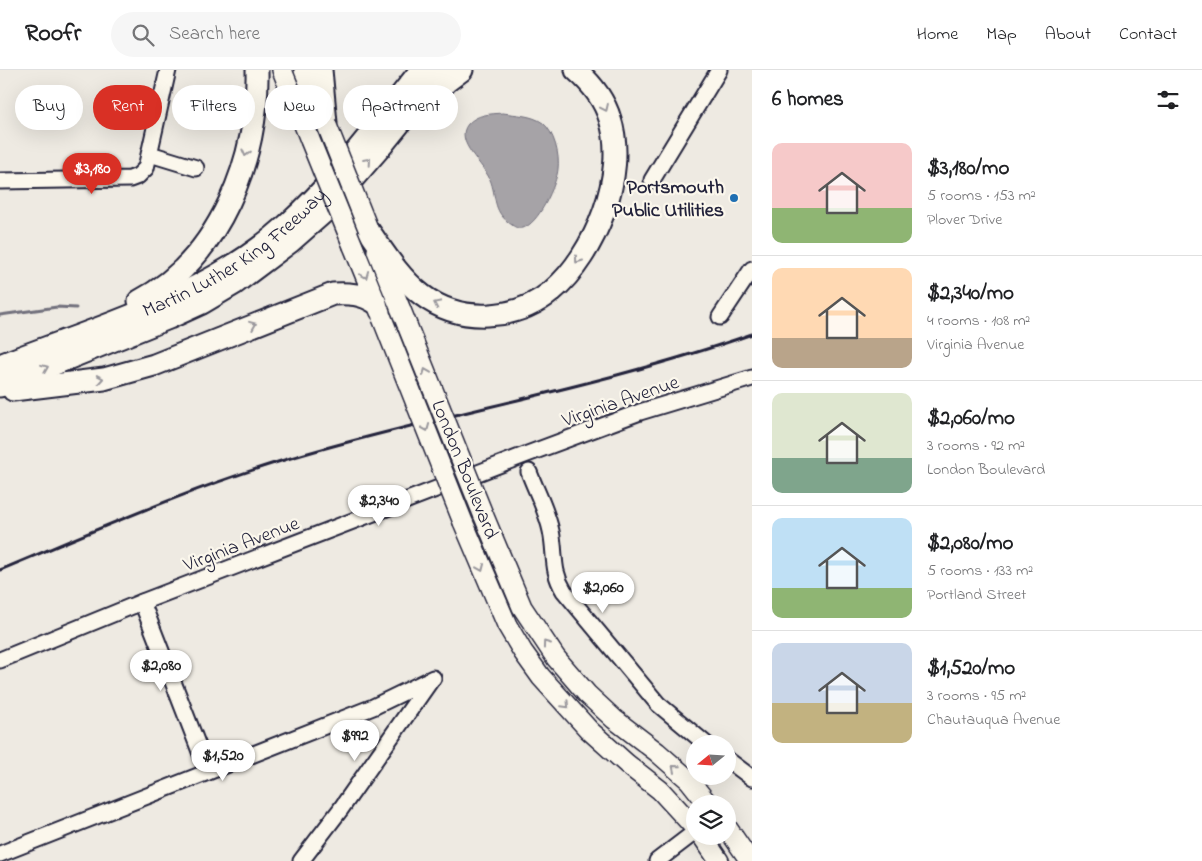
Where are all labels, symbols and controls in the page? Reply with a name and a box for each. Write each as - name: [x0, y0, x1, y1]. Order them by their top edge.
- search box: [111, 12, 461, 57]
- text: Roofr: [25, 17, 81, 52]
- icon: search: [129, 21, 157, 49]
- text: Search here: [169, 21, 260, 48]
- text: Home: [917, 22, 958, 48]
- text: Map: [986, 22, 1017, 48]
- text: About: [1045, 22, 1091, 48]
- text: Contact: [1119, 22, 1177, 48]
- chip: Buy: [15, 85, 83, 130]
- chip: Rent: [93, 85, 162, 130]
- chip: Filters: [172, 85, 255, 130]
- chip: New: [265, 85, 333, 130]
- chip: Apartment: [343, 85, 458, 130]
- text: 6 homes: [772, 85, 844, 115]
- icon: filters: [1154, 86, 1182, 114]
- one-way arrow: [599, 103, 610, 112]
- one-way arrow: [241, 148, 252, 157]
- pin: $3,180: [51, 152, 133, 195]
- text: $3,180/mo: [927, 154, 1009, 184]
- text: $3,180: [73, 157, 111, 181]
- one-way arrow: [363, 158, 371, 167]
- icon: home: [812, 163, 872, 223]
- place label: Portsmouth Public Utilities: [612, 174, 724, 226]
- street label: Martin Luther King Freeway: [139, 182, 334, 326]
- text: 5 rooms · 153 m²: [927, 184, 1036, 208]
- marker: Portsmouth Public Utilities: [728, 192, 740, 204]
- text: Plover Drive: [927, 208, 1003, 232]
- one-way arrow: [575, 254, 584, 264]
- one-way arrow: [358, 270, 369, 279]
- text: $2,340/mo: [927, 279, 1014, 309]
- icon: home: [812, 288, 872, 348]
- one-way arrow: [433, 300, 442, 310]
- text: 4 rooms · 108 m²: [927, 309, 1030, 333]
- one-way arrow: [248, 321, 257, 331]
- text: Virginia Avenue: [927, 333, 1025, 357]
- one-way arrow: [40, 364, 49, 374]
- one-way arrow: [421, 368, 432, 377]
- street label: Virginia Avenue: [558, 369, 684, 437]
- one-way arrow: [96, 375, 105, 385]
- street label: London Boulevard: [423, 396, 505, 544]
- text: $2,060/mo: [927, 404, 1015, 434]
- icon: home: [812, 413, 872, 473]
- one-way arrow: [419, 423, 430, 432]
- text: 3 rooms · 92 m²: [927, 434, 1025, 458]
- text: London Boulevard: [927, 458, 1045, 482]
- pin: $2,340: [338, 484, 420, 527]
- text: $2,340: [359, 489, 399, 513]
- street label: Virginia Avenue: [179, 510, 304, 582]
- text: $2,080/mo: [927, 529, 1014, 559]
- icon: home: [812, 538, 872, 598]
- text: 5 rooms · 133 m²: [927, 559, 1033, 583]
- one-way arrow: [475, 563, 486, 572]
- pin: $2,060: [562, 572, 644, 614]
- text: $2,060: [582, 576, 624, 600]
- text: Portland Street: [927, 583, 1027, 607]
- one-way arrow: [543, 640, 552, 650]
- pin: $2,080: [120, 650, 202, 692]
- text: $2,080: [141, 654, 181, 678]
- text: $1,520/mo: [927, 654, 1015, 684]
- icon: home: [812, 663, 872, 723]
- text: 3 rooms · 95 m²: [927, 684, 1026, 708]
- one-way arrow: [560, 699, 569, 708]
- text: Chautauqua Avenue: [927, 708, 1061, 732]
- pin: $992: [325, 720, 385, 762]
- text: $992: [341, 724, 369, 748]
- north arrow: [686, 735, 736, 785]
- map controls: [686, 735, 736, 845]
- pin: $1,520: [182, 740, 264, 782]
- text: $1,520: [202, 744, 244, 768]
- one-way arrow: [671, 765, 680, 774]
- button: layers: [686, 795, 736, 845]

